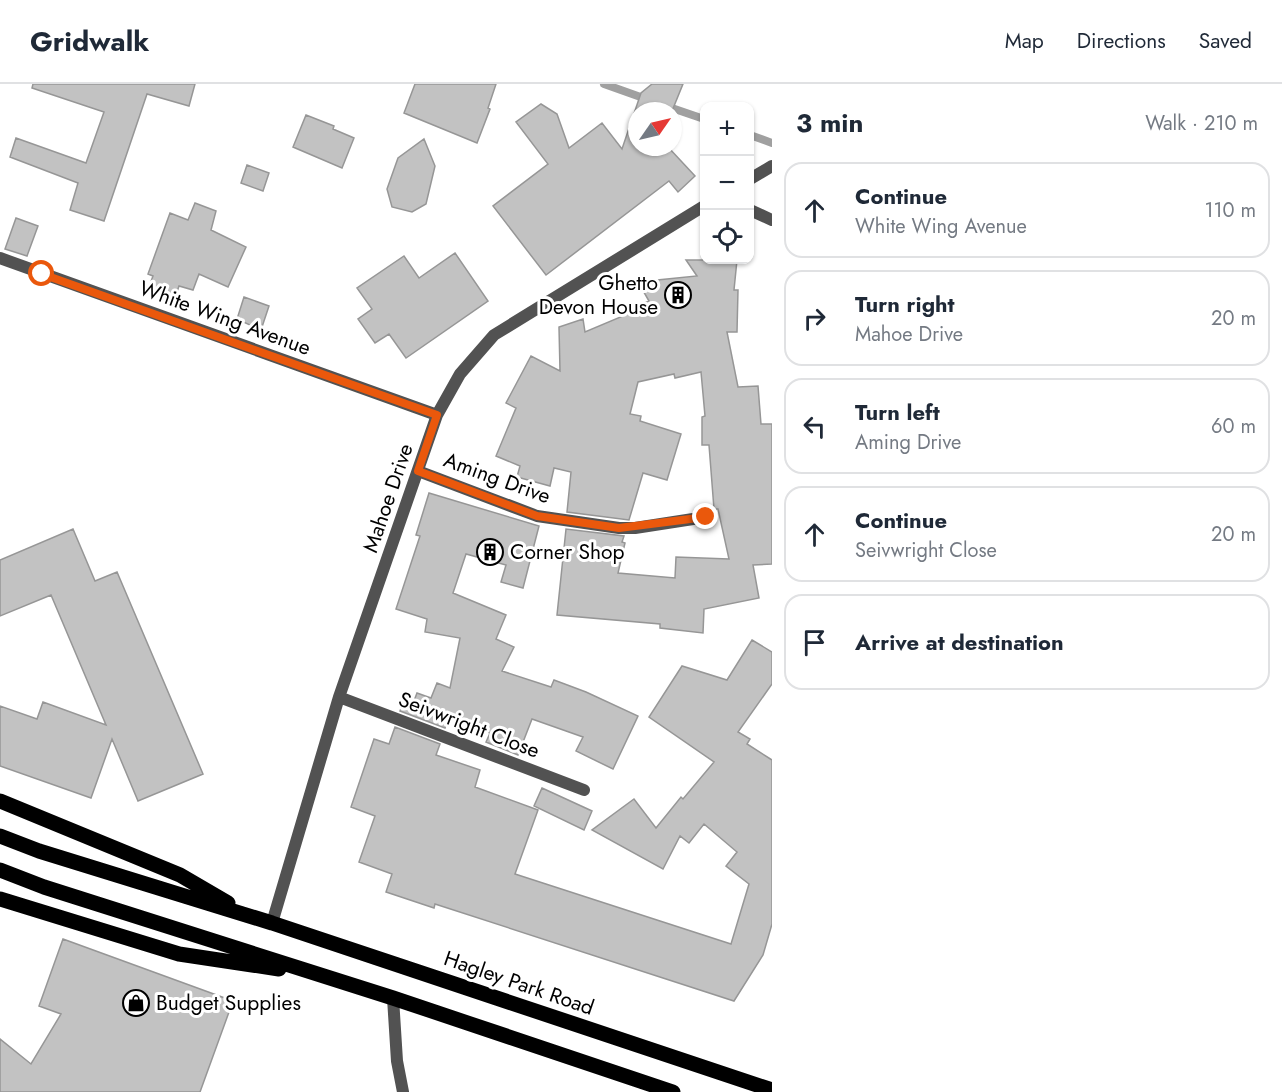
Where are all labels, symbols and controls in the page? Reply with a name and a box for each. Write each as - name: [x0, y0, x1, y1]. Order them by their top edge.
- text: Gridwalk: [30, 21, 149, 62]
- text: Map: [1005, 26, 1044, 56]
- text: Directions: [1077, 26, 1166, 56]
- text: Saved: [1199, 26, 1252, 56]
- north arrow: [628, 102, 682, 156]
- map controls: [700, 102, 754, 264]
- button: +: [700, 102, 754, 156]
- text: 3 min: [796, 104, 863, 142]
- text: Walk · 210 m: [1145, 109, 1258, 138]
- button: −: [700, 156, 754, 210]
- text: Continue: [855, 180, 947, 212]
- icon: ahead: [798, 194, 831, 227]
- text: 110 m: [1204, 196, 1256, 225]
- button: locate: [700, 210, 754, 264]
- text: White Wing Avenue: [855, 212, 1027, 241]
- route start: [28, 260, 54, 286]
- place label: Ghetto Devon House: [539, 268, 658, 322]
- street label: White Wing Avenue: [135, 273, 315, 363]
- building icon: Ghetto Devon House: [663, 280, 693, 310]
- text: Turn right: [855, 288, 955, 320]
- icon: right: [798, 302, 831, 335]
- text: 20 m: [1211, 304, 1256, 333]
- text: Mahoe Drive: [855, 320, 963, 349]
- text: Turn left: [855, 396, 940, 428]
- icon: left: [798, 410, 831, 443]
- text: 60 m: [1211, 412, 1256, 441]
- text: Aming Drive: [855, 428, 961, 457]
- street label: Mahoe Drive: [355, 439, 421, 556]
- street label: Aming Drive: [439, 445, 555, 511]
- route end: [692, 503, 718, 529]
- text: Continue: [855, 504, 947, 536]
- icon: ahead: [798, 518, 831, 551]
- text: 20 m: [1211, 520, 1256, 549]
- text: Seivwright Close: [855, 536, 997, 565]
- building icon: Corner Shop: [475, 537, 505, 567]
- place label: Corner Shop: [510, 537, 624, 567]
- icon: arrive: [798, 626, 831, 659]
- text: Arrive at destination: [855, 626, 1064, 658]
- street label: Seivwright Close: [394, 684, 544, 766]
- street label: Hagley Park Road: [440, 943, 598, 1023]
- shop icon: Budget Supplies: [121, 988, 151, 1018]
- place label: Budget Supplies: [156, 988, 301, 1018]

